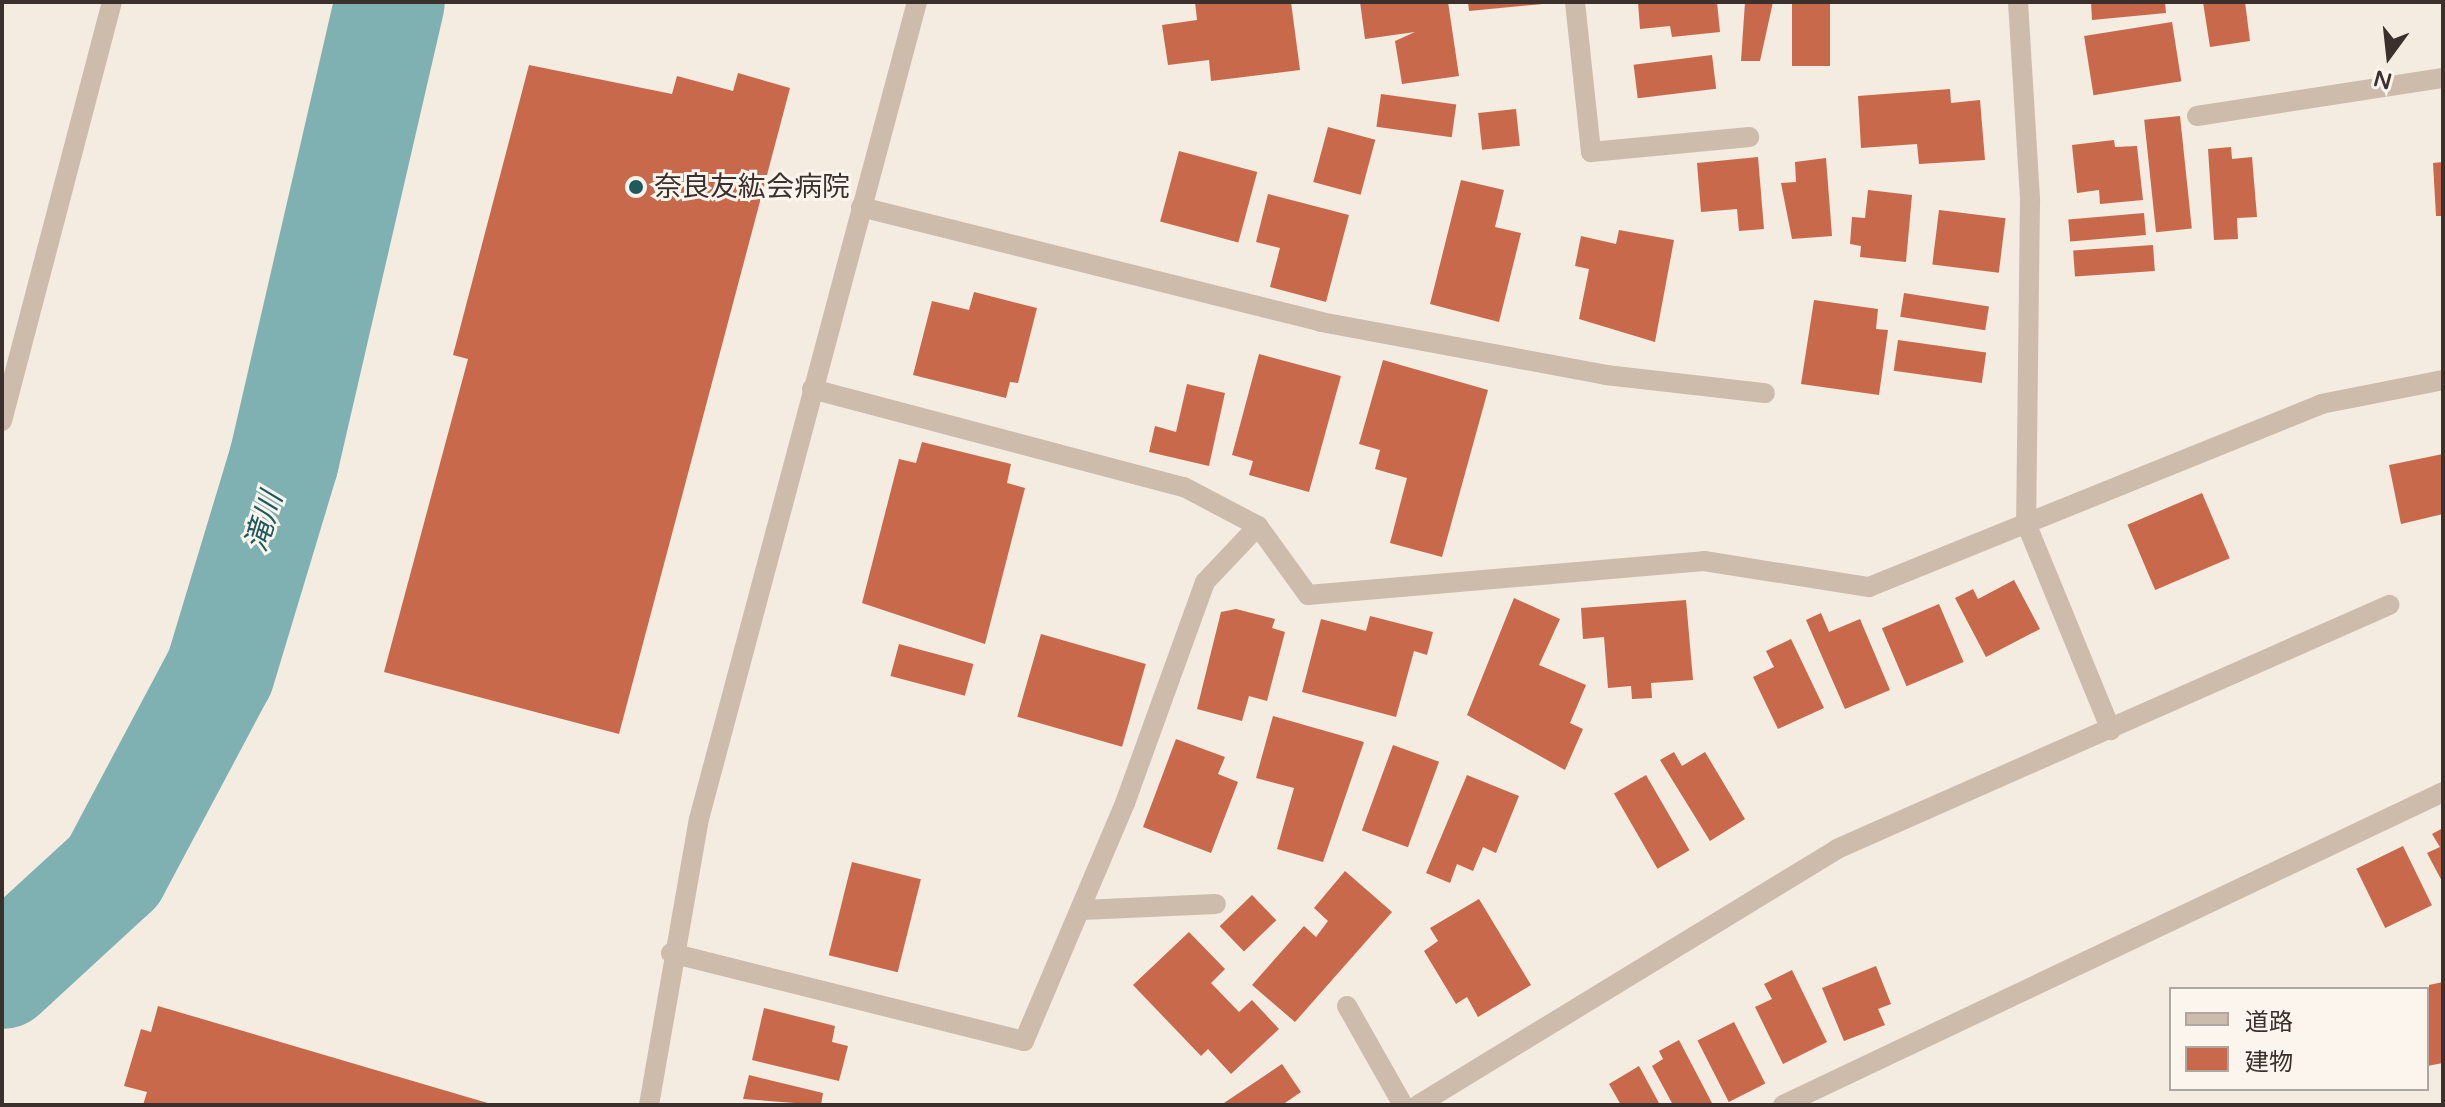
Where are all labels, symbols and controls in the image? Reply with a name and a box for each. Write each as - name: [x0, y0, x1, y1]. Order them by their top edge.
- north arrow: [2349, 16, 2429, 96]
- text: N: [2371, 64, 2395, 94]
- place label: 奈良友紘会病院: [654, 170, 850, 204]
- marker: 奈良友紘会病院: [625, 176, 647, 198]
- water label: 滝川: [239, 488, 291, 556]
- legend: [2169, 987, 2429, 1091]
- text: 道路: [2245, 1008, 2293, 1037]
- text: 建物: [2245, 1048, 2293, 1077]

